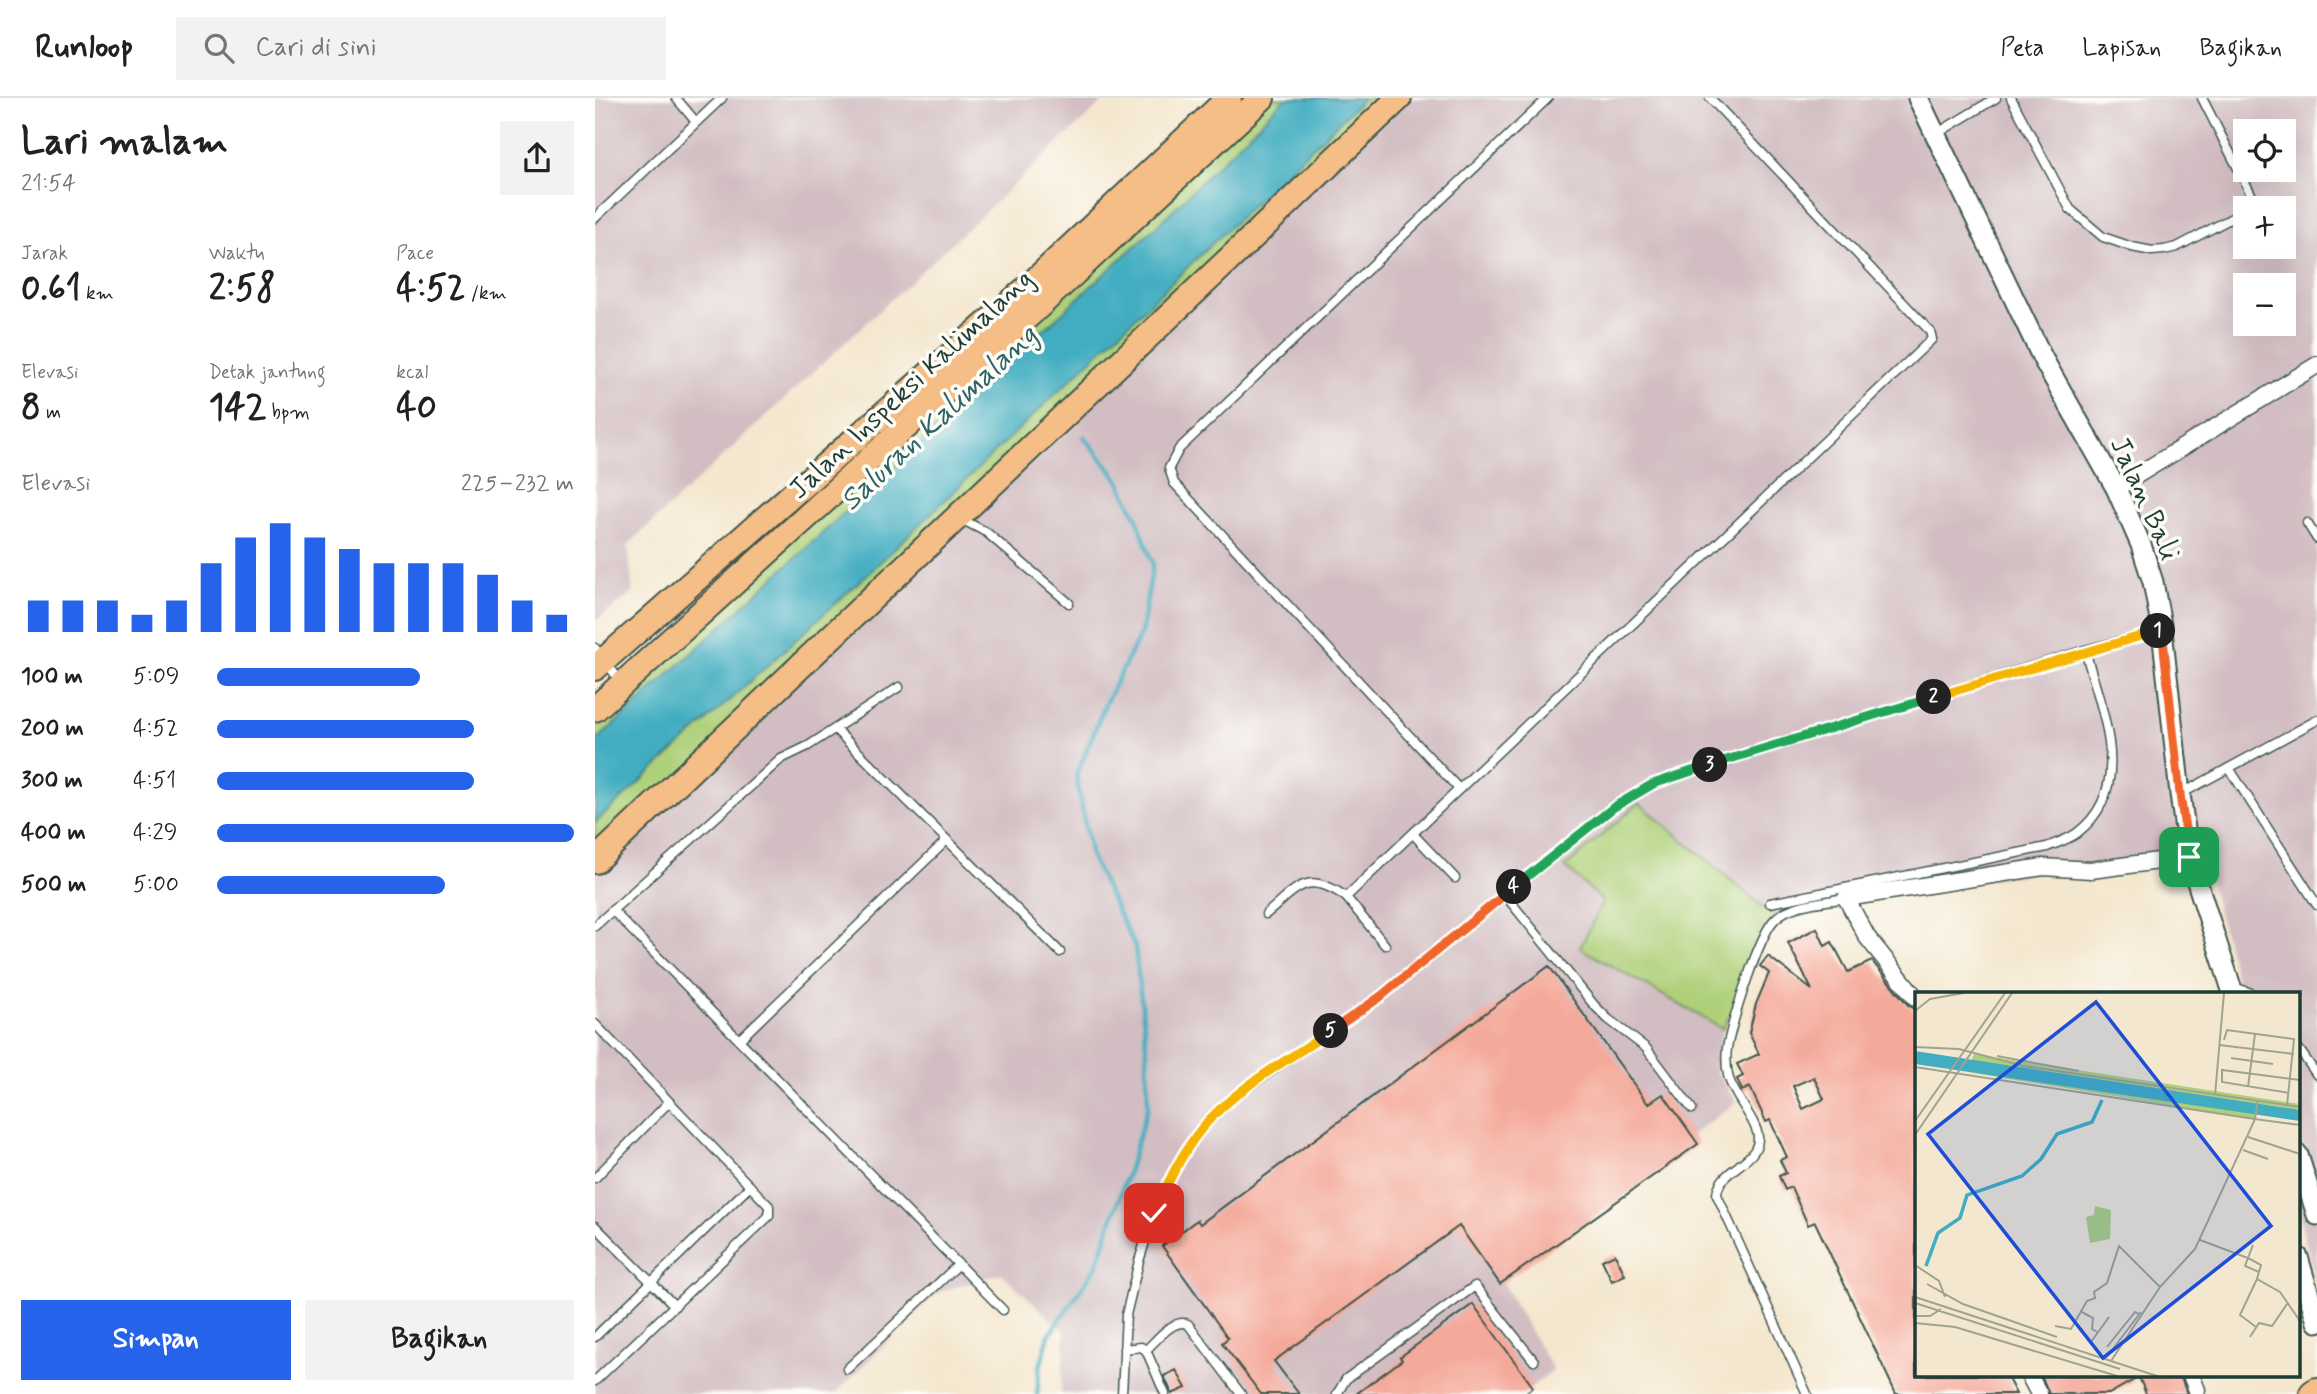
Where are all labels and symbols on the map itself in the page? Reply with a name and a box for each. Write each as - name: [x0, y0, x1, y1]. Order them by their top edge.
- street label: Jalan Inspeksi Kalimalang: [781, 262, 1042, 508]
- water label: Saluran Kalimalang: [832, 316, 1047, 520]
- street label: Jalan Bali: [2100, 431, 2187, 567]
- pin: 1: [2141, 614, 2175, 648]
- pin: 2: [1917, 680, 1951, 714]
- pin: 3: [1693, 748, 1727, 782]
- pin: [2159, 827, 2219, 887]
- pin: 4: [1497, 870, 1531, 904]
- inset map: [1915, 992, 2299, 1376]
- pin: 5: [1313, 1014, 1349, 1048]
- pin: [1124, 1183, 1184, 1243]

